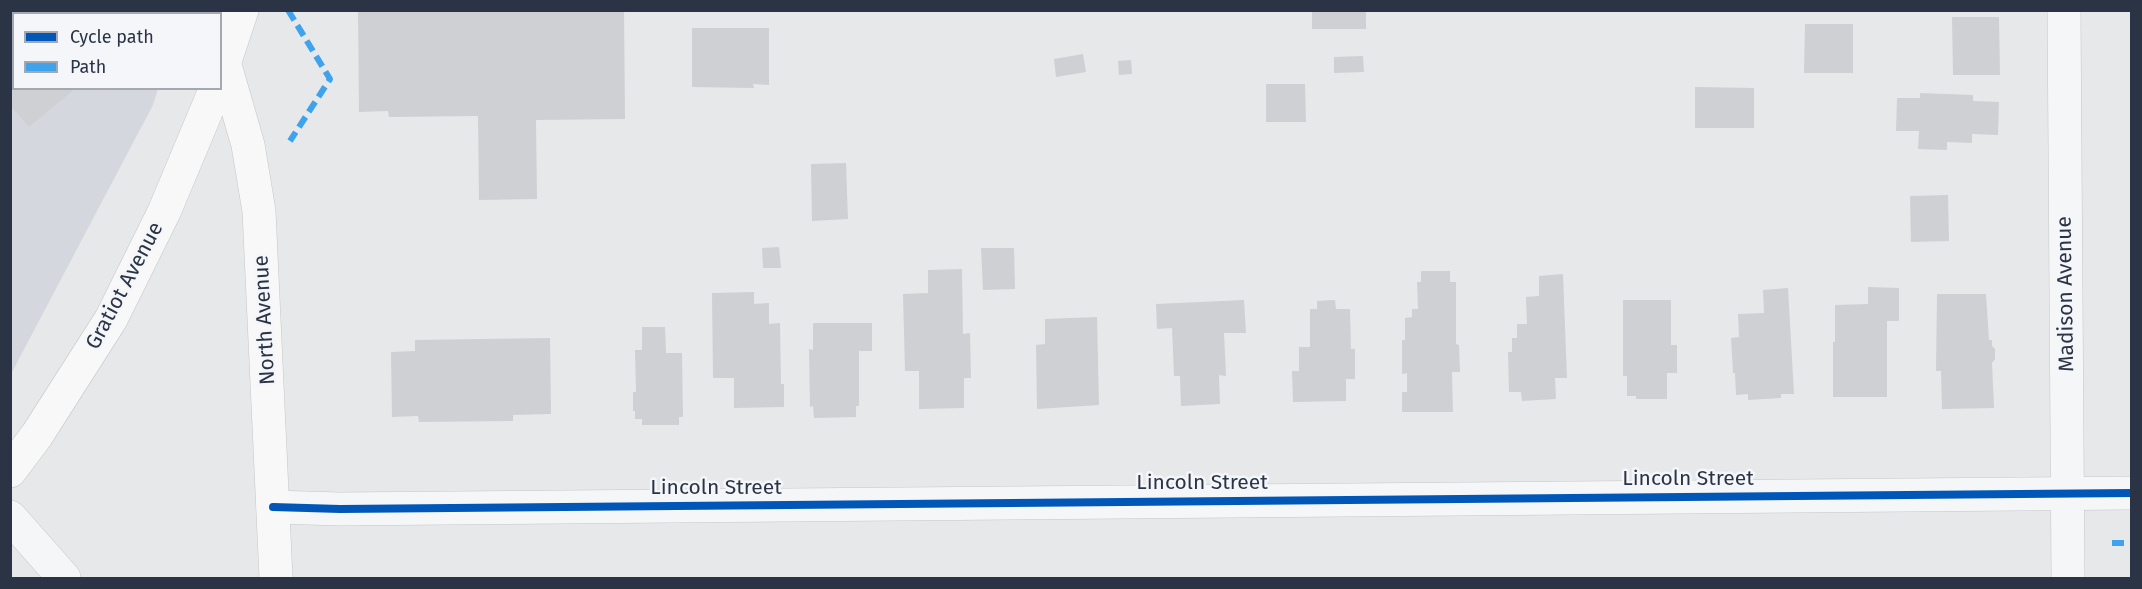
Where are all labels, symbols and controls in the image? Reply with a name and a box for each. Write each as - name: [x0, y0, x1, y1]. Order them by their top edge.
- legend: [12, 12, 222, 90]
- text: Cycle path: [70, 26, 154, 48]
- text: Path: [70, 56, 106, 78]
- street label: Madison Avenue: [2052, 216, 2080, 372]
- street label: Gratiot Avenue: [81, 218, 169, 354]
- street label: North Avenue: [249, 254, 281, 386]
- street label: Lincoln Street: [1622, 466, 1754, 492]
- street label: Lincoln Street: [1136, 470, 1268, 496]
- street label: Lincoln Street: [650, 475, 782, 501]

